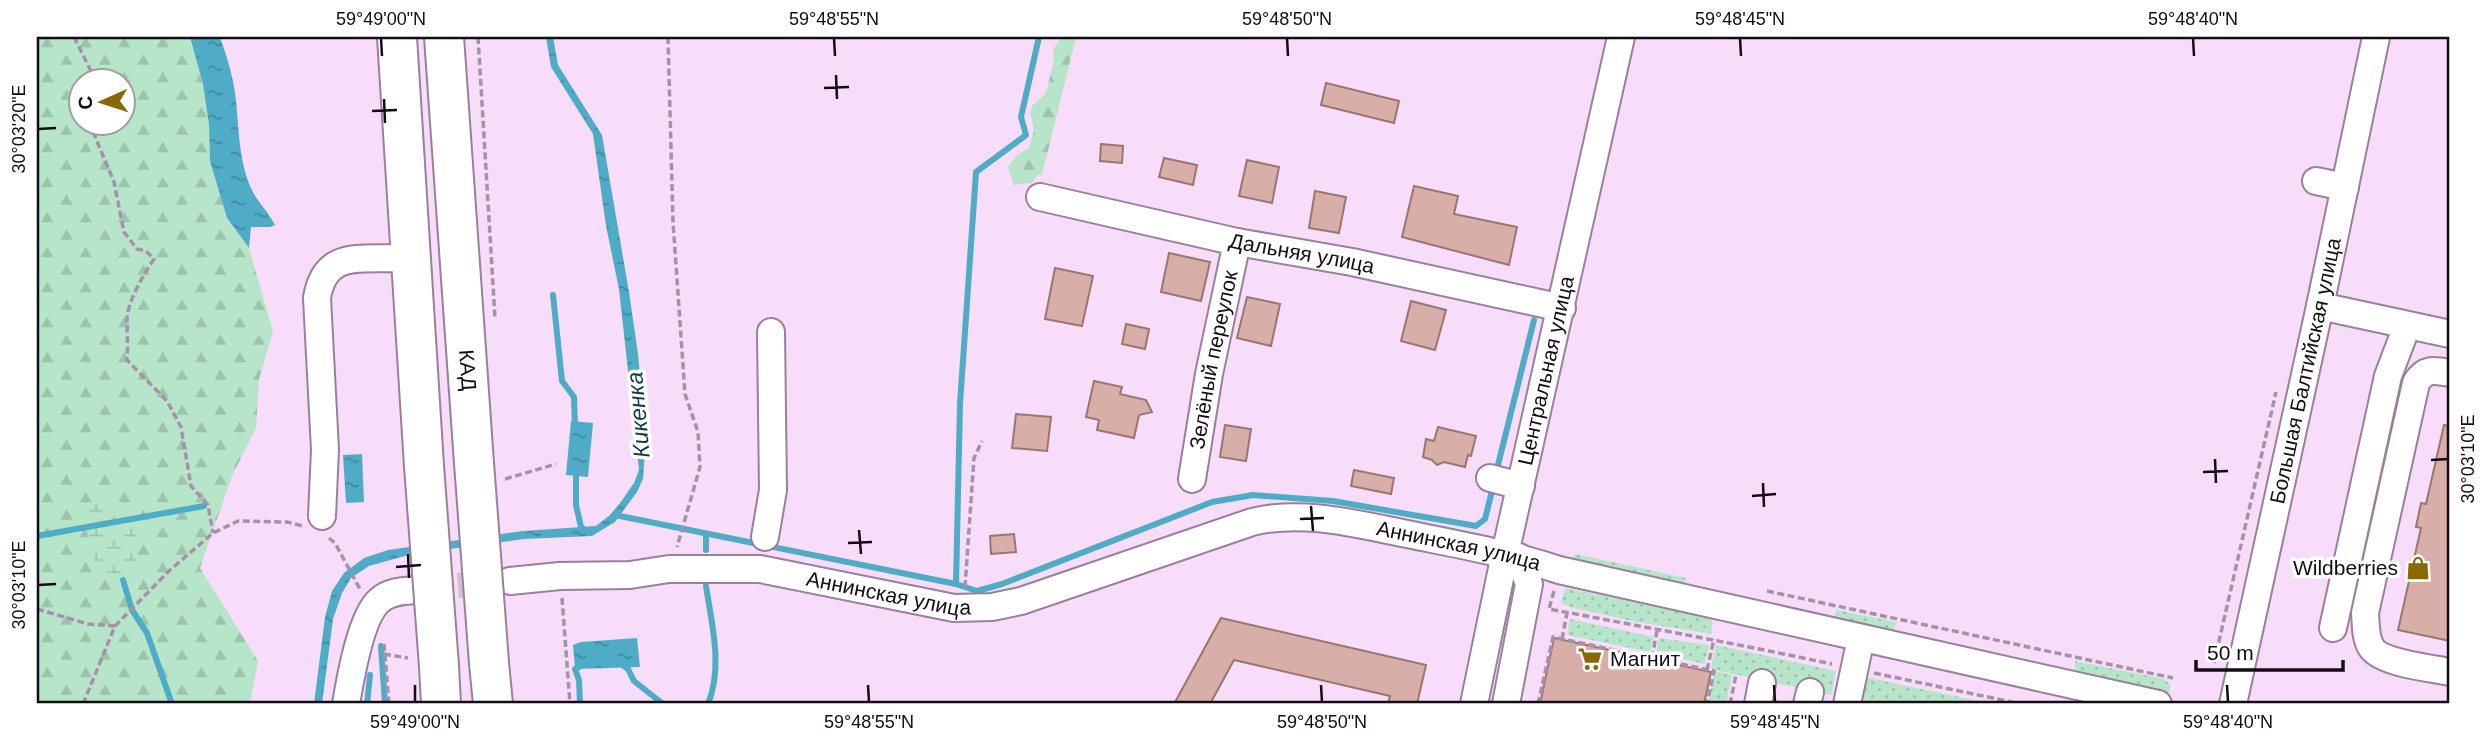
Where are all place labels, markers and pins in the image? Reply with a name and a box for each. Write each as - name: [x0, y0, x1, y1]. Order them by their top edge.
- shop icon: Wildberries: [2404, 554, 2432, 582]
- place label: Wildberries: [2293, 556, 2398, 579]
- supermarket icon: Магнит: [1576, 645, 1604, 673]
- place label: Магнит: [1610, 647, 1680, 670]

